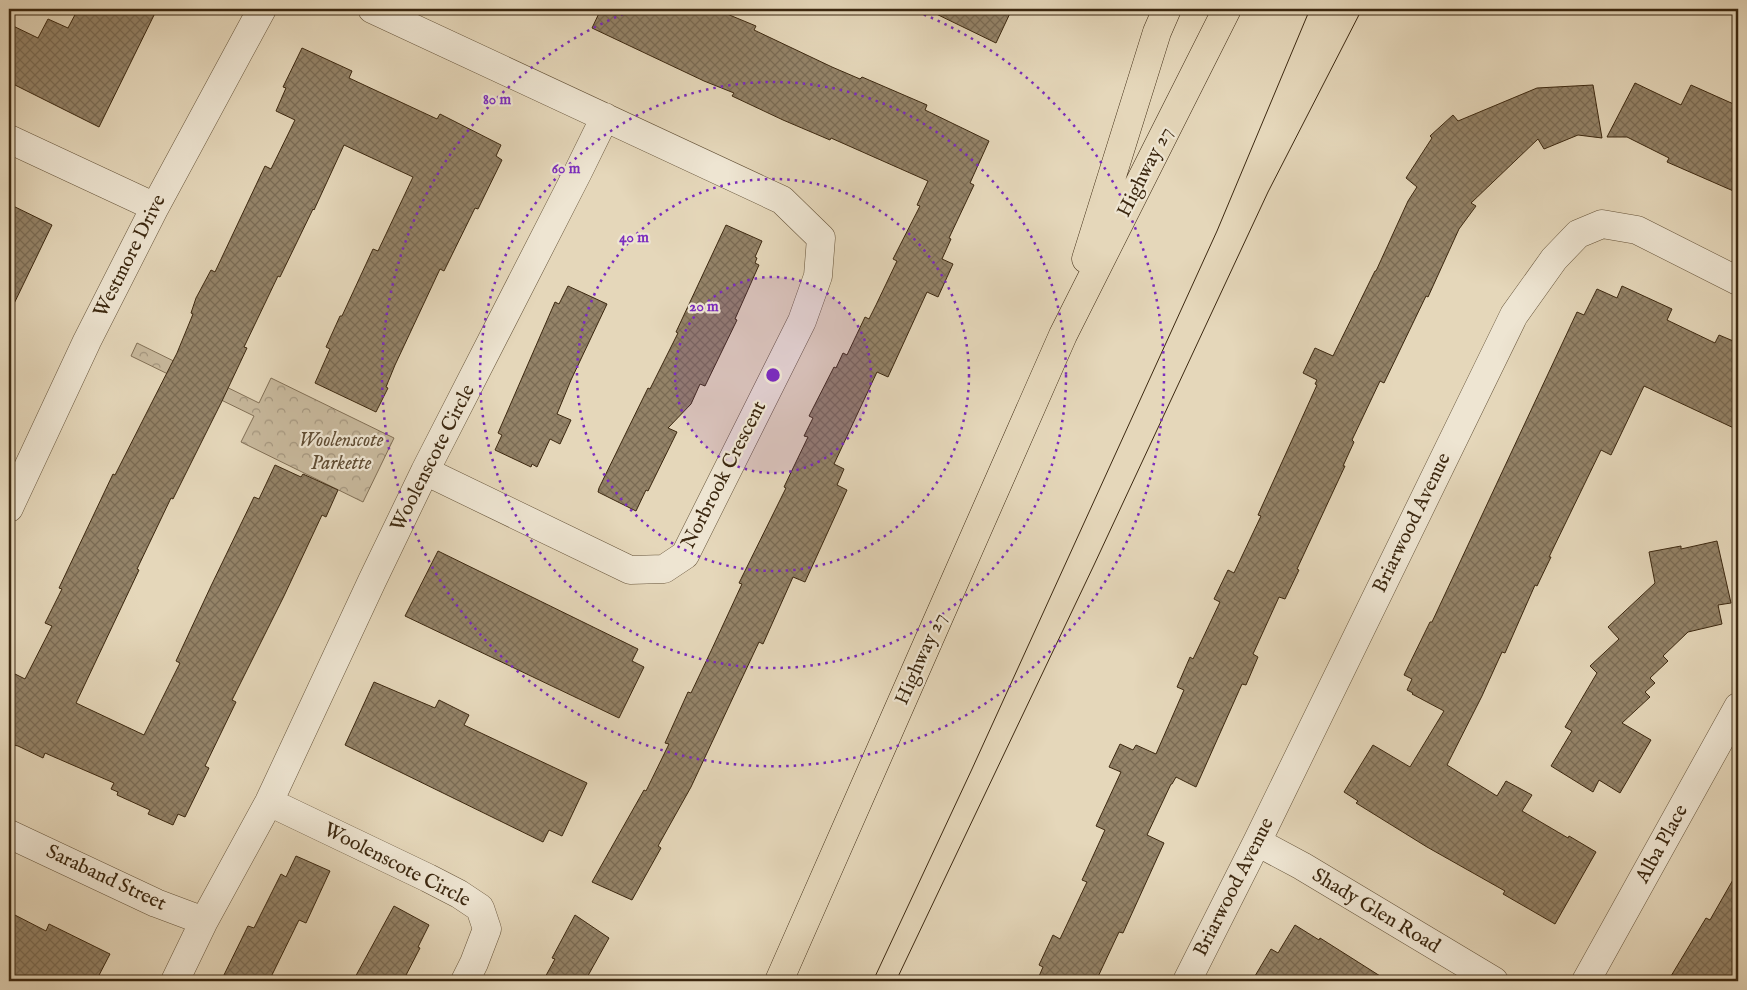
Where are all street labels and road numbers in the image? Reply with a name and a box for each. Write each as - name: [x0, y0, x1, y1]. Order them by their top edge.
- street label: Highway 27: [1112, 123, 1178, 221]
- street label: Westmore Drive: [88, 190, 172, 322]
- street label: Woolenscote Circle: [385, 380, 481, 536]
- street label: Norbrook Crescent: [676, 397, 772, 553]
- street label: Briarwood Avenue: [1367, 449, 1457, 597]
- street label: Highway 27: [890, 609, 952, 709]
- street label: Alba Place: [1630, 800, 1694, 889]
- street label: Briarwood Avenue: [1188, 813, 1280, 961]
- street label: Woolenscote Circle: [319, 817, 475, 913]
- street label: Saraband Street: [42, 839, 170, 917]
- street label: Shady Glen Road: [1307, 863, 1445, 959]

